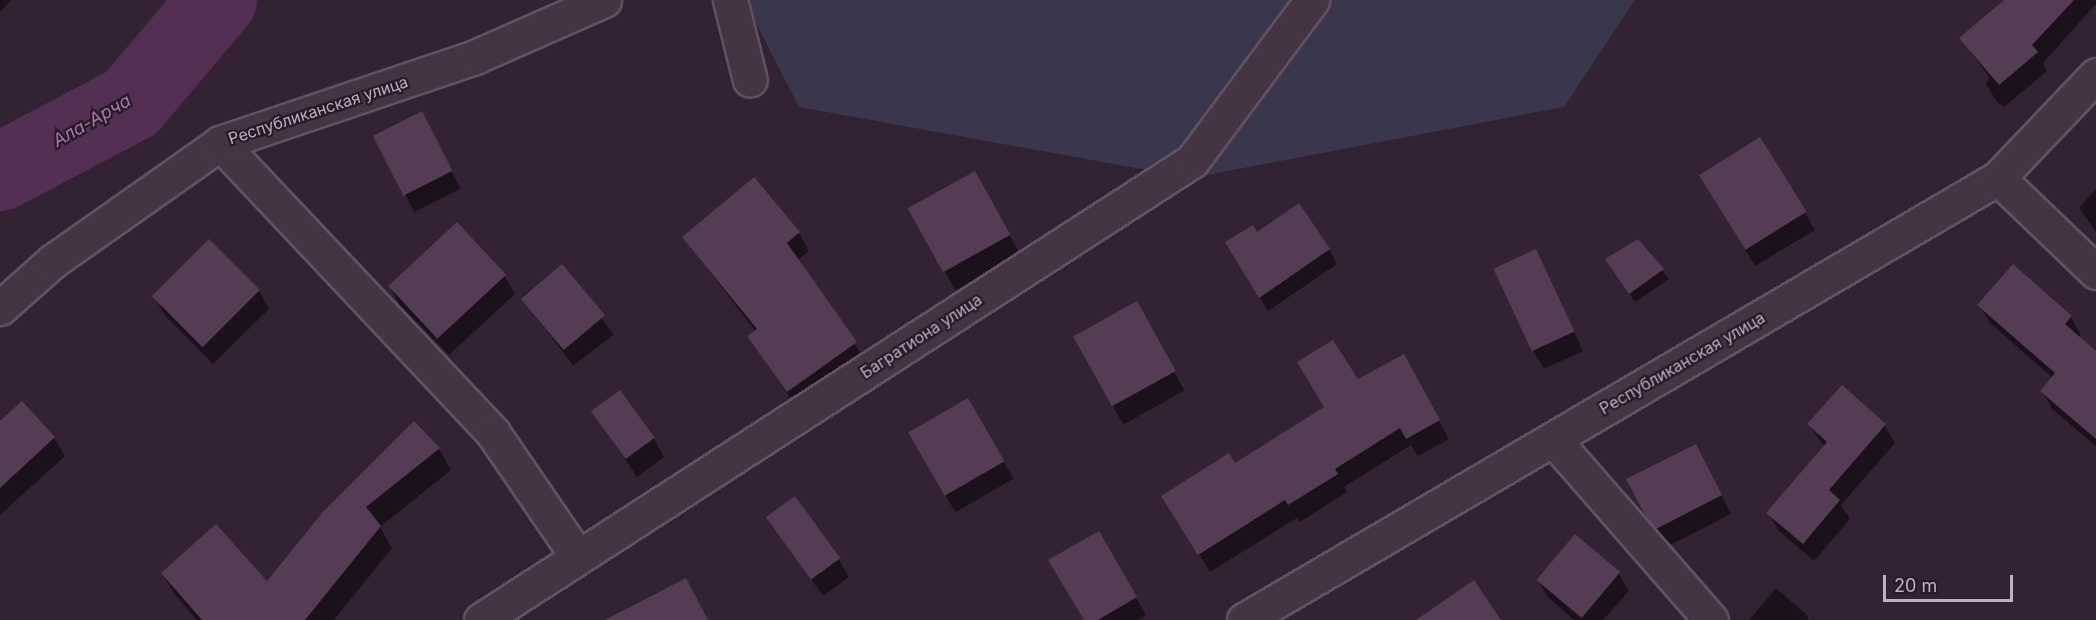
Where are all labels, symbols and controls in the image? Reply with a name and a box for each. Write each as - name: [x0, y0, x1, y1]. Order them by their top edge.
- street label: Республиканская улица: [226, 72, 410, 148]
- water label: Ала-Арча: [49, 90, 135, 152]
- street label: Багратиона улица: [857, 290, 985, 382]
- street label: Республиканская улица: [1596, 308, 1768, 418]
- scale bar: [1886, 563, 2016, 601]
- text: 20 m: [1894, 575, 1937, 596]

